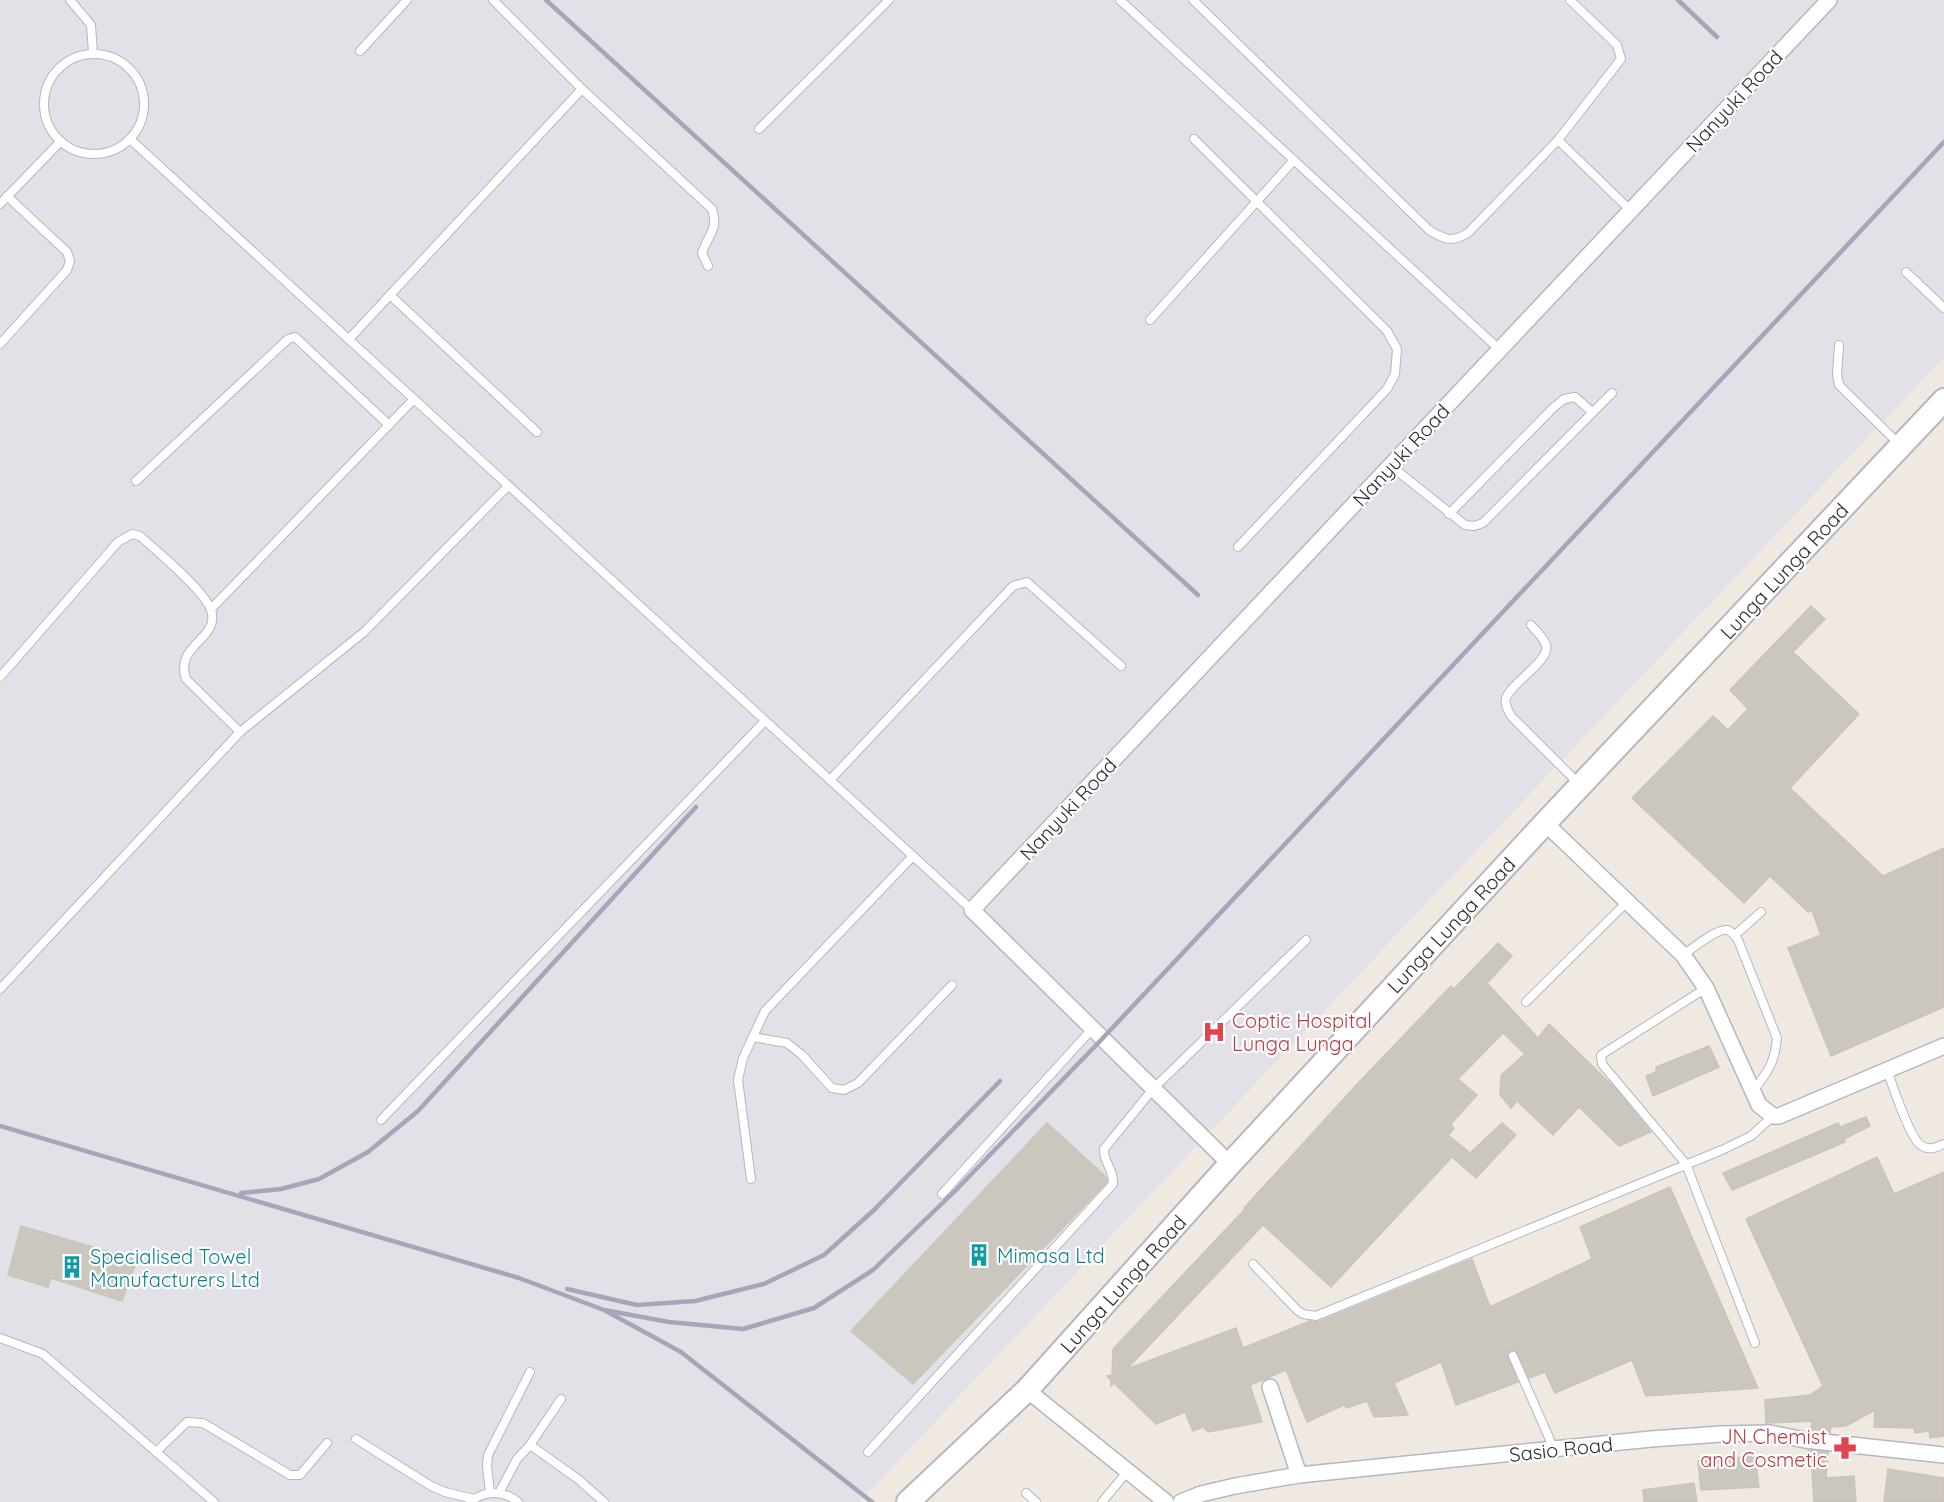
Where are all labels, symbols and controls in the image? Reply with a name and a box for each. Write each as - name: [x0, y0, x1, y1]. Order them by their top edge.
- street label: Nanyuki Road: [1680, 45, 1788, 157]
- street label: Nanyuki Road: [1347, 399, 1455, 511]
- street label: Lunga Lunga Road: [1715, 498, 1853, 644]
- street label: Nanyuki Road: [1014, 753, 1122, 865]
- street label: Lunga Lunga Road: [1382, 852, 1520, 998]
- place label: Coptic Hospital Lunga Lunga: [1232, 1008, 1372, 1056]
- hospital icon: Coptic Hospital Lunga Lunga: [1201, 1019, 1227, 1045]
- street label: Lunga Lunga Road: [1055, 1210, 1191, 1358]
- building icon: Mimasa Ltd: [966, 1242, 992, 1268]
- place label: Mimasa Ltd: [997, 1243, 1105, 1268]
- place label: Specialised Towel Manufacturers Ltd: [90, 1244, 260, 1292]
- building icon: Specialised Towel Manufacturers Ltd: [59, 1254, 85, 1280]
- place label: JN Chemist and Cosmetic: [1700, 1424, 1827, 1472]
- street label: Sasio Road: [1508, 1431, 1614, 1467]
- pharmacy icon: JN Chemist and Cosmetic: [1832, 1435, 1858, 1461]

